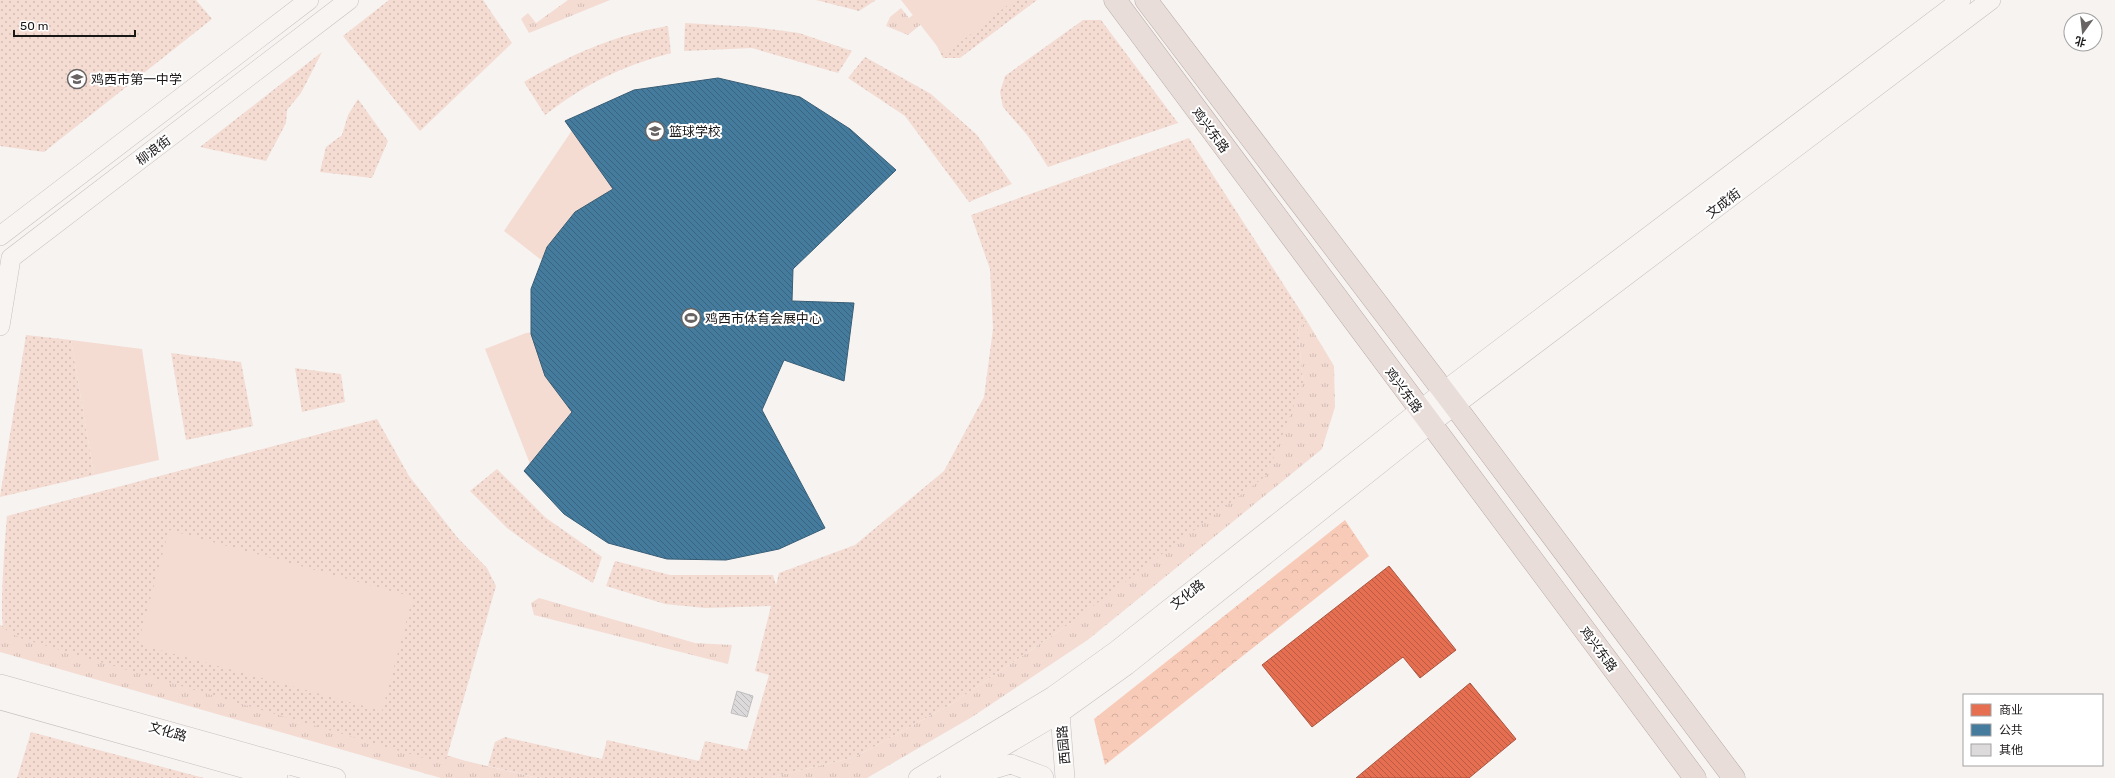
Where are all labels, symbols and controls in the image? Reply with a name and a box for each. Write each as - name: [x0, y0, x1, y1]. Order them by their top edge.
- scale bar: [14, 12, 135, 38]
- north arrow: [2063, 12, 2103, 52]
- text: 50 m: [20, 19, 48, 33]
- text: 北: [2074, 33, 2088, 49]
- school or university icon: 鸡西市第一中学: [66, 68, 88, 90]
- place label: 鸡西市第一中学: [91, 72, 182, 87]
- street label: 鸡兴东路: [1189, 105, 1232, 156]
- school or university icon: 篮球学校: [644, 120, 666, 142]
- place label: 篮球学校: [669, 124, 721, 139]
- street label: 柳浪街: [133, 133, 173, 168]
- street label: 文成街: [1703, 186, 1743, 221]
- sports icon: 鸡西市体育会展中心: [680, 307, 702, 329]
- place label: 鸡西市体育会展中心: [705, 311, 822, 326]
- street label: 鸡兴东路: [1382, 365, 1425, 416]
- street label: 文化路: [1167, 576, 1207, 612]
- street label: 鸡兴东路: [1577, 624, 1620, 675]
- legend: [1963, 694, 2103, 766]
- text: 商业: [1999, 703, 2023, 717]
- street label: 文化路: [147, 719, 189, 744]
- text: 公共: [1999, 723, 2023, 737]
- street label: 西园路: [1054, 725, 1073, 765]
- text: 其他: [1999, 743, 2023, 757]

